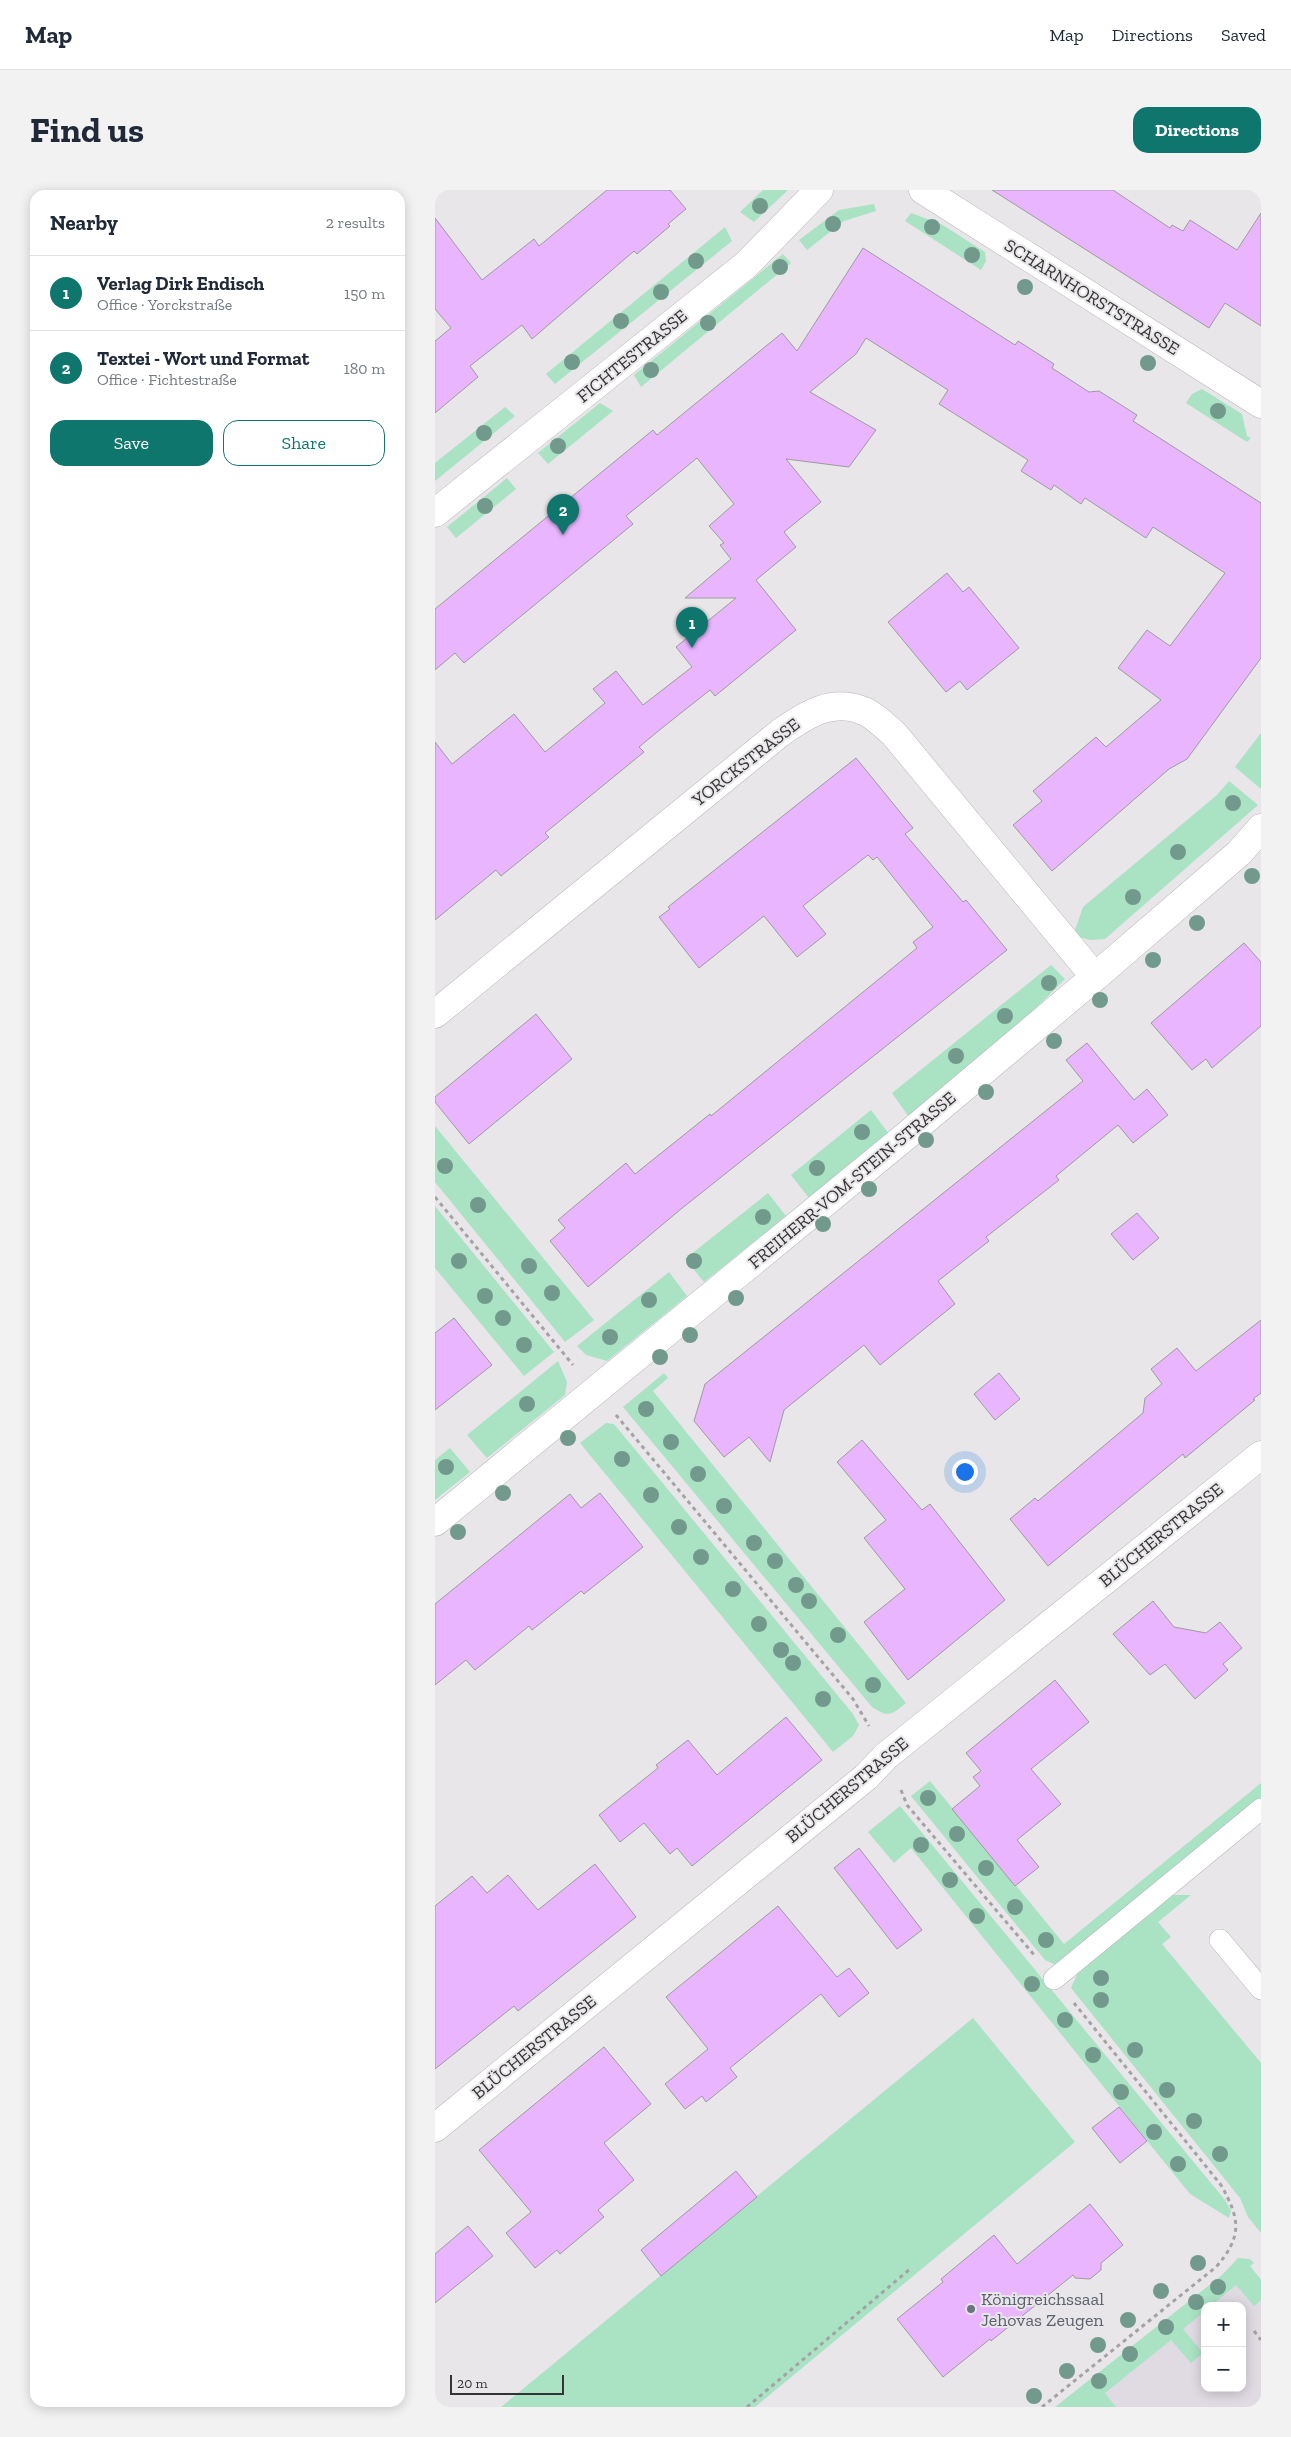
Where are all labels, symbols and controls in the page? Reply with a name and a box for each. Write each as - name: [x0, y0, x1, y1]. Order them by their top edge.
- text: Map: [25, 20, 72, 49]
- text: Map: [1049, 24, 1084, 46]
- text: Directions: [1112, 24, 1193, 46]
- text: Saved: [1221, 24, 1266, 46]
- button: Directions: [1133, 107, 1261, 153]
- text: Find us: [30, 109, 144, 151]
- text: Nearby: [50, 210, 118, 235]
- text: 2 results: [326, 213, 385, 232]
- street label: SCHARNHORSTSTRASSE: [1000, 234, 1184, 360]
- text: Verlag Dirk Endisch: [97, 272, 264, 295]
- text: 1: [63, 284, 69, 303]
- text: 150 m: [344, 284, 385, 303]
- text: Office · Yorckstraße: [97, 295, 232, 314]
- street label: FICHTESTRASSE: [572, 305, 692, 407]
- text: Textei - Wort und Format: [97, 347, 309, 370]
- text: 2: [62, 359, 70, 378]
- text: 180 m: [344, 359, 385, 378]
- text: Office · Fichtestraße: [97, 370, 237, 389]
- button: Save: [50, 420, 213, 466]
- button: Share: [223, 420, 385, 466]
- pin: 2: [547, 494, 579, 535]
- pin: 1: [676, 607, 708, 648]
- street label: YORCKSTRASSE: [687, 713, 804, 812]
- street label: FREIHERR-VOM-STEIN-STRASSE: [744, 1087, 960, 1273]
- your location: [952, 1459, 978, 1485]
- street label: BLÜCHERSTRASSE: [1094, 1478, 1228, 1592]
- street label: BLÜCHERSTRASSE: [781, 1732, 913, 1848]
- street label: BLÜCHERSTRASSE: [467, 1990, 601, 2104]
- place label: Königreichssaal Jehovas Zeugen: [981, 2288, 1104, 2331]
- map controls: [1201, 2302, 1246, 2392]
- button: +: [1201, 2302, 1246, 2347]
- marker: Königreichssaal Jehovas Zeugen: [965, 2303, 977, 2315]
- button: −: [1201, 2347, 1246, 2392]
- scale bar: [450, 2372, 564, 2395]
- text: 20 m: [457, 2375, 488, 2392]

